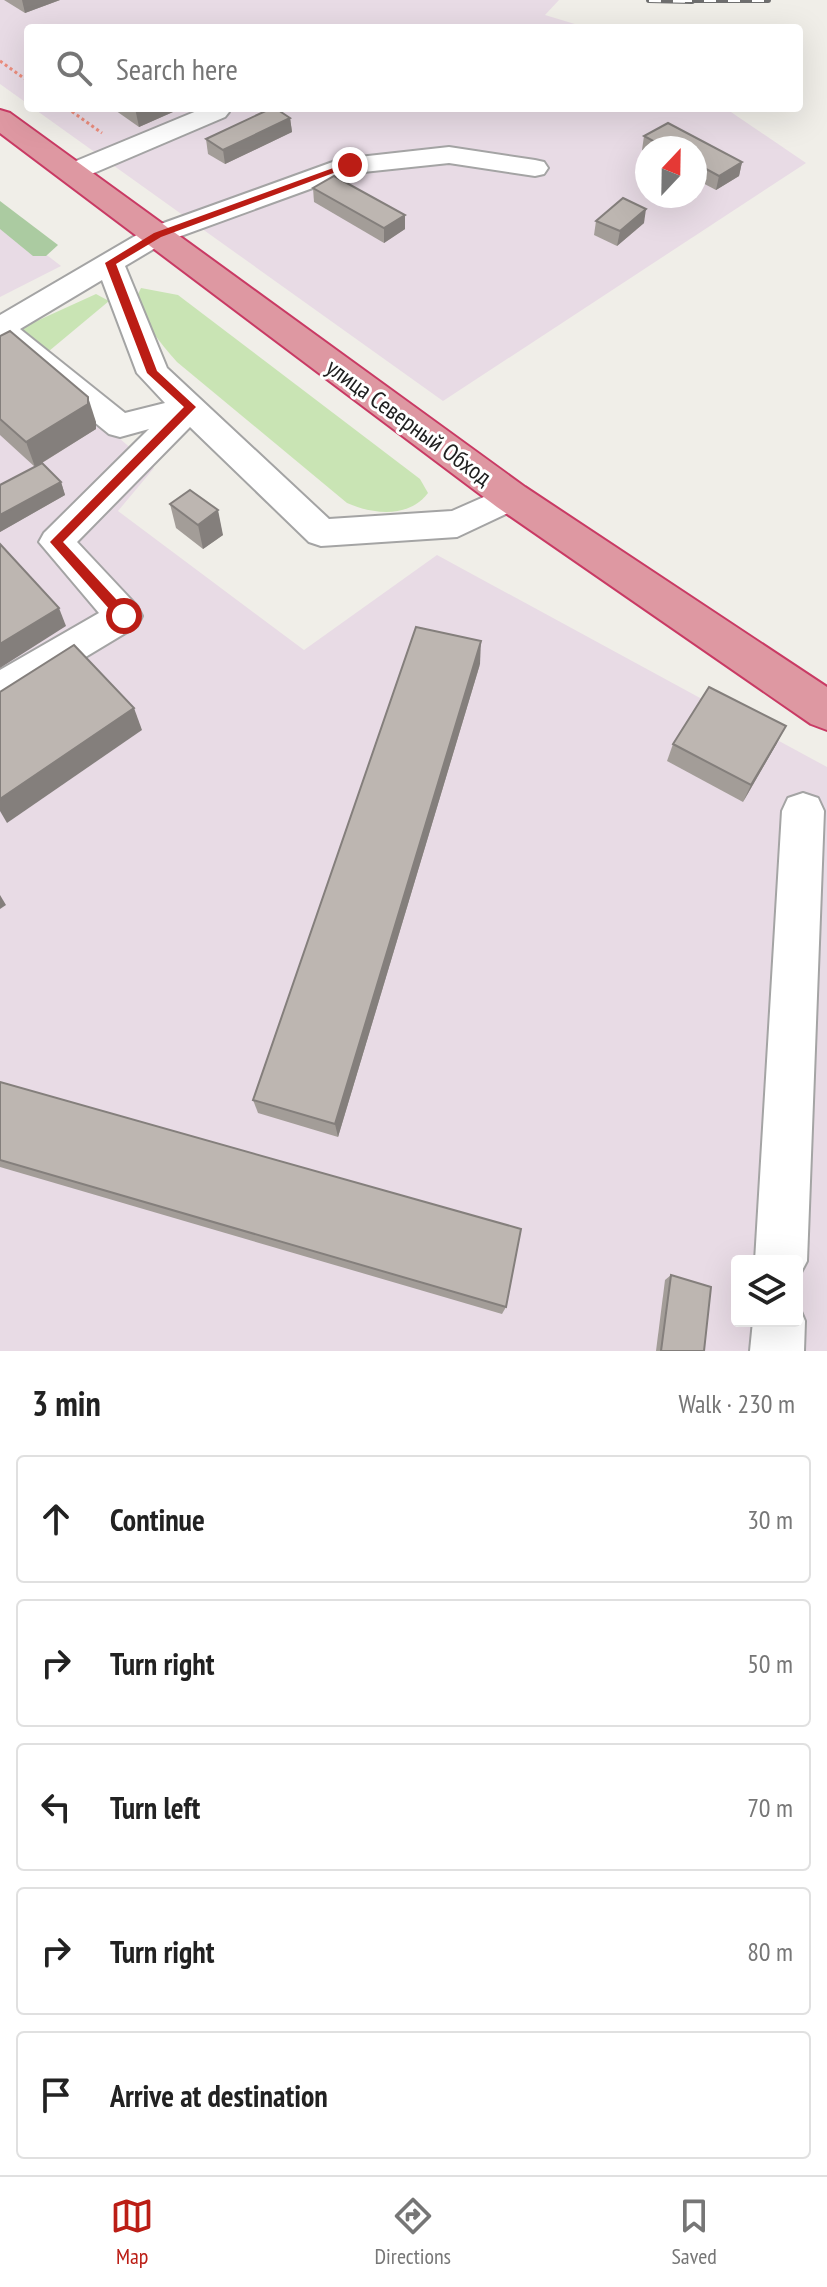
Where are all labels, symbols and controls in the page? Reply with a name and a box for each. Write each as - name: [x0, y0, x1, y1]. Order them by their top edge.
- search box: [24, 24, 803, 112]
- icon: search: [52, 46, 96, 90]
- text: Search here: [116, 49, 238, 88]
- north arrow: [635, 136, 707, 208]
- route end: [332, 147, 368, 183]
- street label: улица Северный Обход: [320, 352, 498, 493]
- route start: [106, 598, 142, 634]
- map controls: [731, 1255, 803, 1327]
- button: layers: [731, 1255, 803, 1327]
- text: 3 min: [32, 1381, 101, 1425]
- text: Walk · 230 m: [678, 1387, 795, 1420]
- icon: ahead: [34, 1497, 78, 1541]
- text: Continue: [110, 1500, 205, 1539]
- text: 30 m: [747, 1503, 793, 1536]
- icon: right: [34, 1641, 78, 1685]
- text: Turn right: [110, 1644, 214, 1683]
- text: 50 m: [747, 1647, 793, 1680]
- icon: left: [34, 1785, 78, 1829]
- text: Turn left: [110, 1788, 200, 1827]
- text: 70 m: [747, 1791, 793, 1824]
- icon: right: [34, 1929, 78, 1973]
- text: Turn right: [110, 1932, 214, 1971]
- text: 80 m: [747, 1935, 793, 1968]
- icon: arrive: [34, 2073, 78, 2117]
- text: Arrive at destination: [110, 2076, 328, 2115]
- tab: Map: [110, 2194, 154, 2270]
- tab: Directions: [375, 2194, 451, 2270]
- tab: Saved: [671, 2194, 717, 2270]

